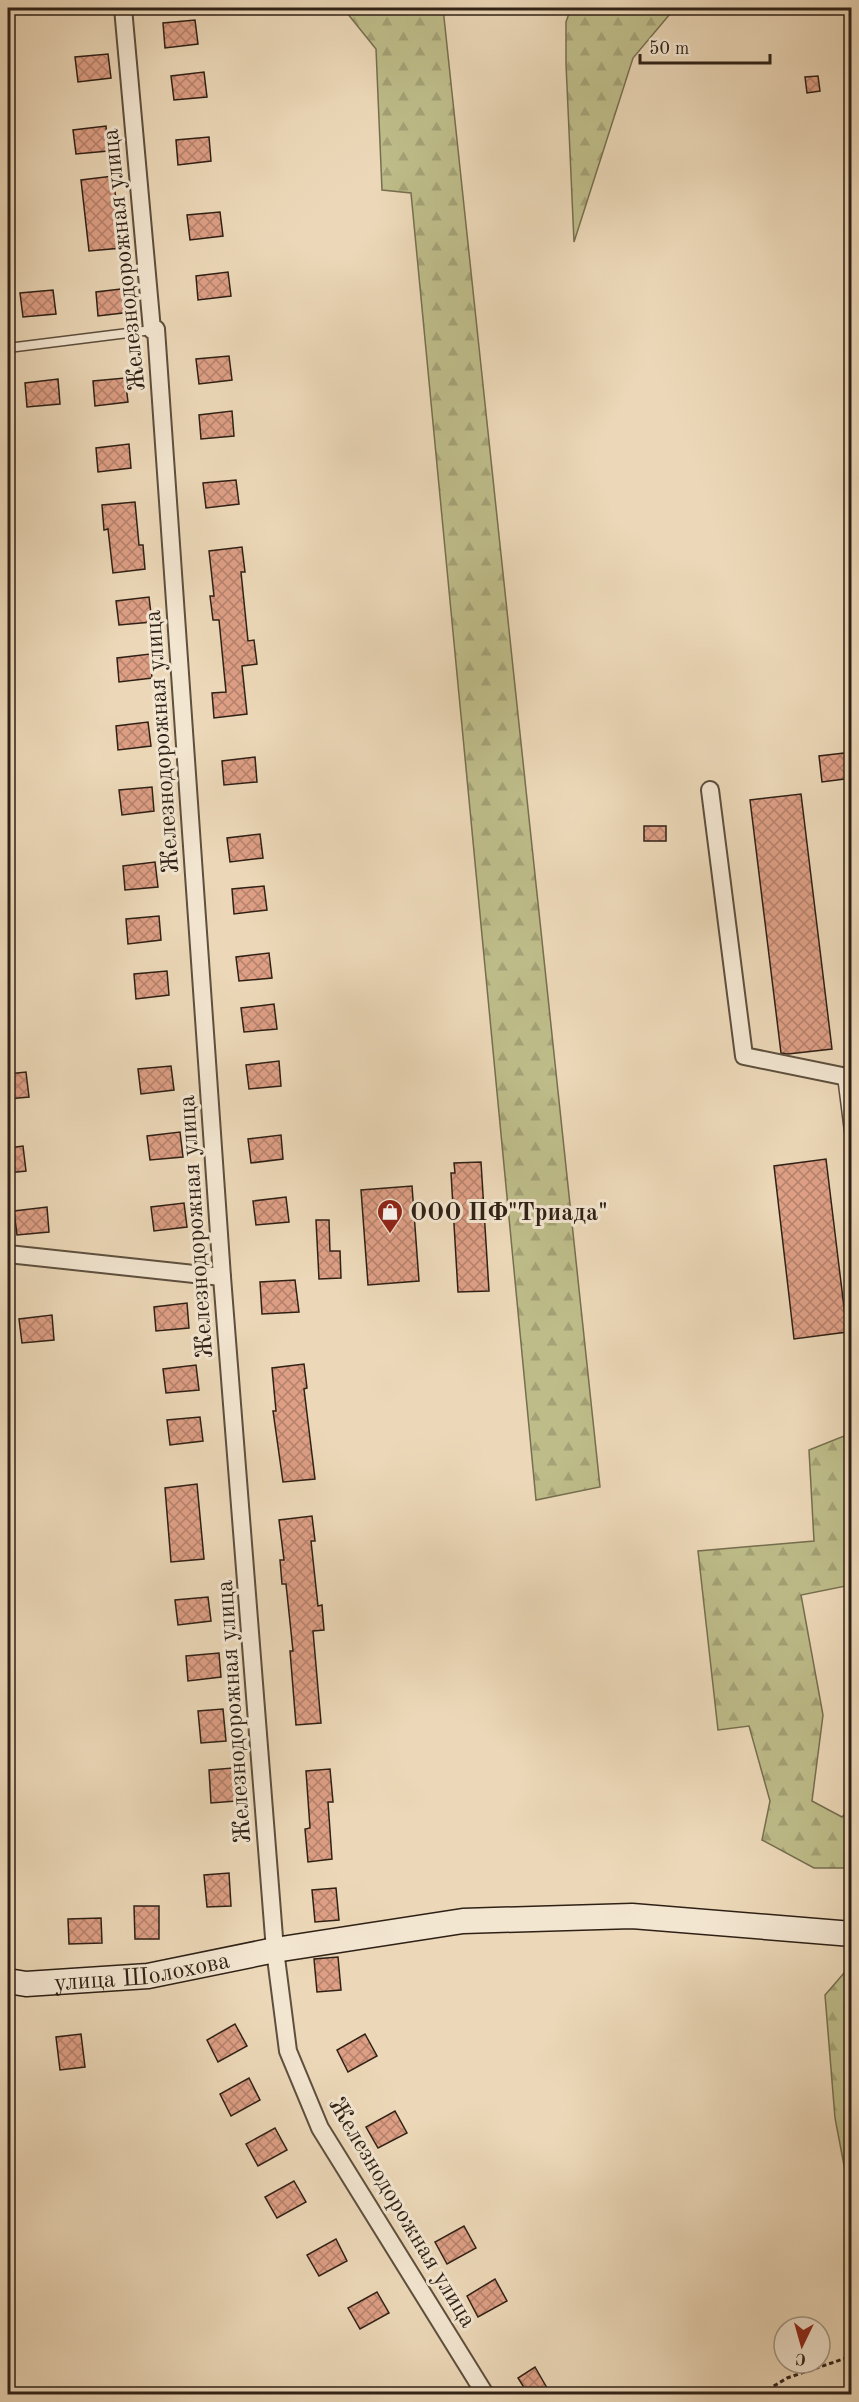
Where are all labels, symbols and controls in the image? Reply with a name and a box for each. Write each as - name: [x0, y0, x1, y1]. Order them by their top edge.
- scale bar: [640, 27, 770, 65]
- text: 50 m: [649, 40, 689, 58]
- street label: Железнодорожная улица: [99, 127, 151, 392]
- street label: Железнодорожная улица: [142, 609, 184, 874]
- street label: Железнодорожная улица: [176, 1094, 218, 1359]
- shop icon: ООО ПФ"Триада": [375, 1197, 405, 1235]
- place label: ООО ПФ"Триада": [410, 1202, 608, 1226]
- street label: Железнодорожная улица: [214, 1579, 256, 1844]
- street label: улица Шолохова: [53, 1950, 232, 1996]
- street label: Железнодорожная улица: [323, 2094, 480, 2332]
- north arrow: [772, 2315, 832, 2375]
- text: С: [795, 2350, 807, 2366]

